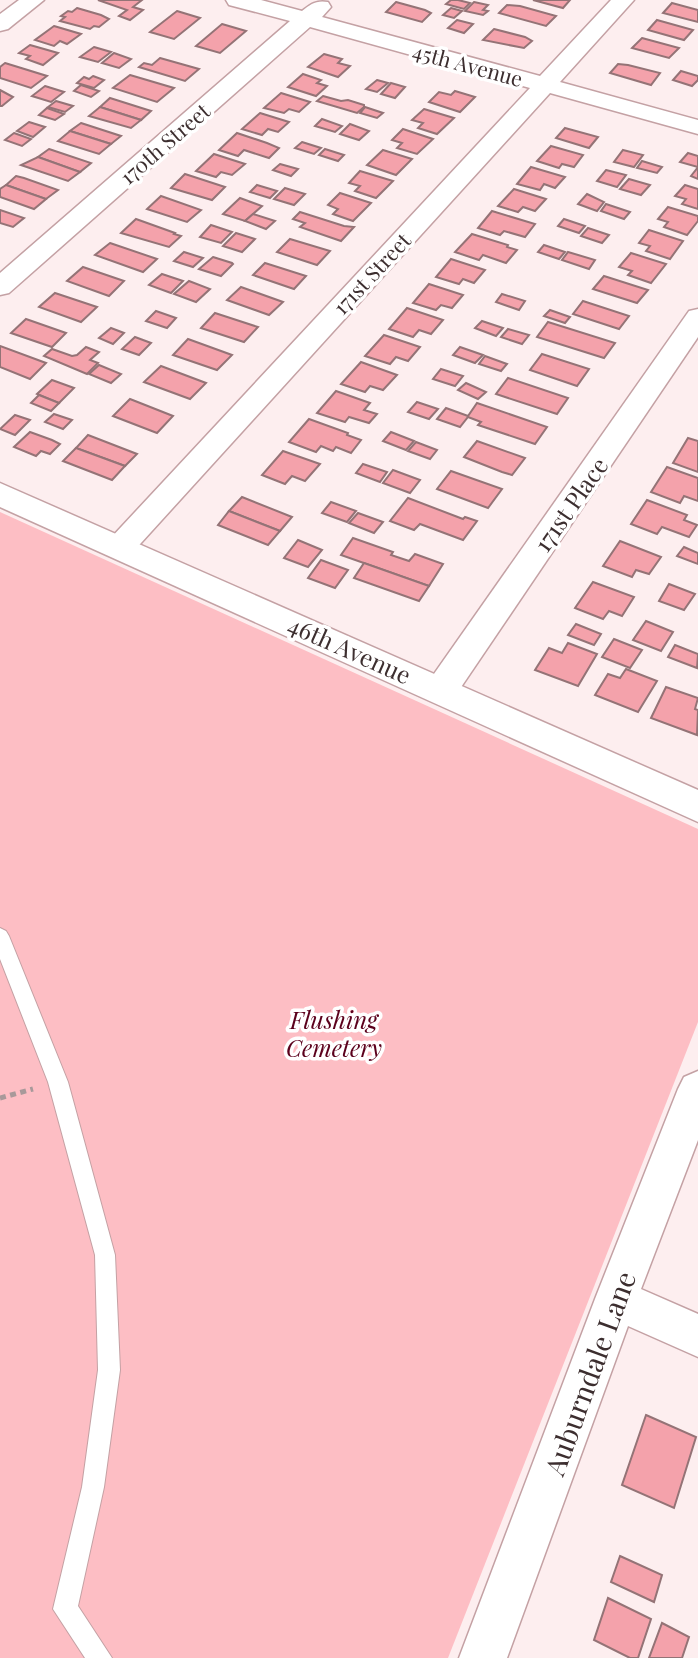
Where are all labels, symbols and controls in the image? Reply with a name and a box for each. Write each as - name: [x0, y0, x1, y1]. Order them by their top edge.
- street label: 45th Avenue: [410, 36, 526, 92]
- street label: 170th Street: [113, 96, 215, 190]
- street label: 171st Street: [326, 226, 416, 320]
- street label: 171st Place: [526, 450, 614, 558]
- street label: 46th Avenue: [284, 608, 416, 690]
- park label: Flushing Cemetery: [286, 1003, 382, 1063]
- street label: Auburndale Lane: [535, 1266, 643, 1481]

